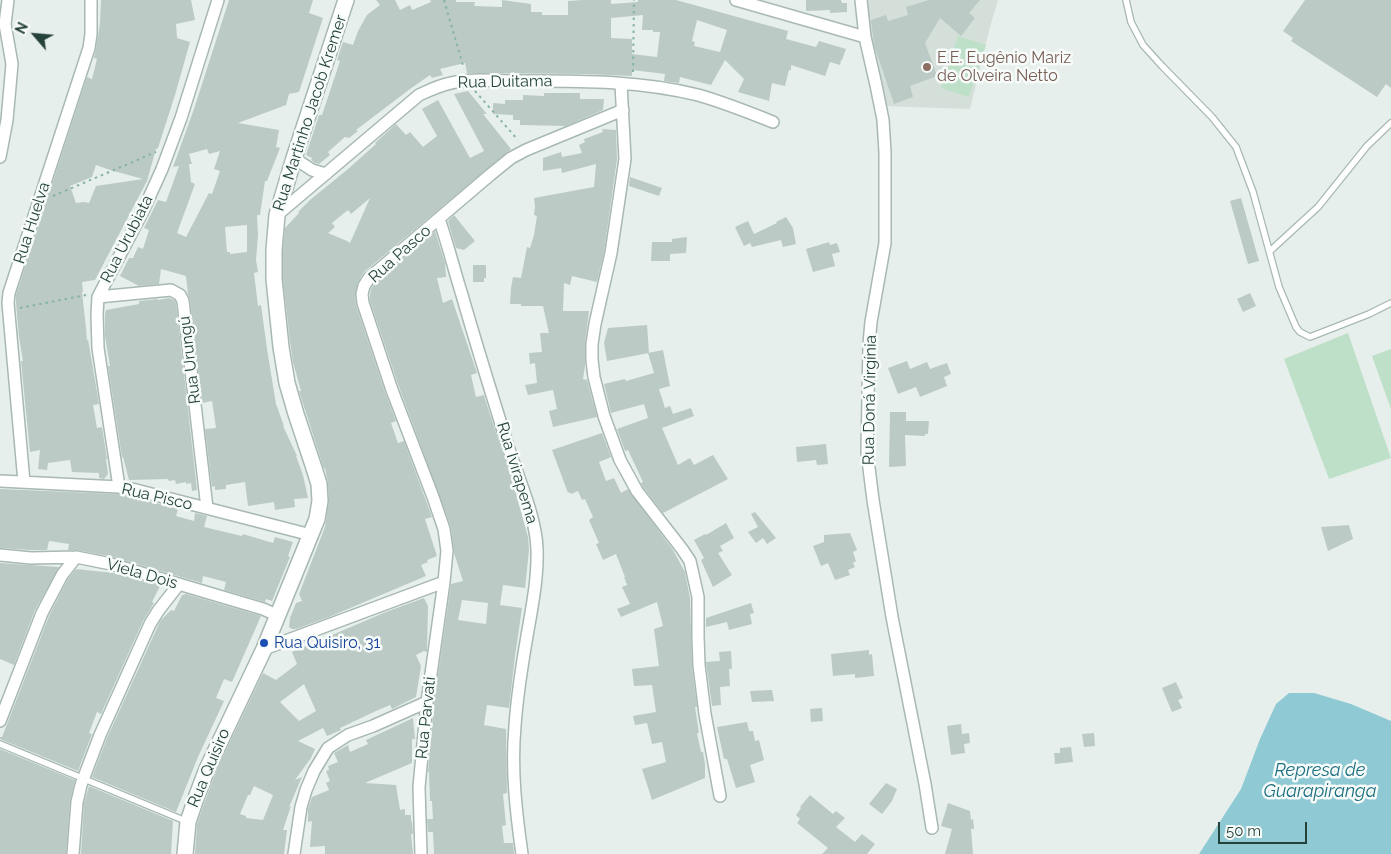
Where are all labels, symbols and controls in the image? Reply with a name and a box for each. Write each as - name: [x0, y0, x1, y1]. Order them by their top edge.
- north arrow: [10, 10, 60, 60]
- street label: Rua Martinho Jacob Kremer: [269, 12, 351, 214]
- text: N: [12, 20, 31, 37]
- place label: E.E. Eugênio Mariz de Olveira Netto: [937, 48, 1071, 86]
- marker: E.E. Eugênio Mariz de Olveira Netto: [921, 61, 933, 73]
- street label: Rua Duitama: [458, 72, 552, 92]
- street label: Rua Huelva: [10, 180, 54, 266]
- street label: Rua Urubiata: [97, 192, 157, 286]
- street label: Rua Pasco: [365, 221, 435, 287]
- street label: Rua Urungú: [175, 315, 205, 405]
- street label: Rua Doná Virgínia: [859, 335, 881, 465]
- street label: Rua Ivirapema: [492, 420, 542, 526]
- street label: Rua Pisco: [120, 480, 194, 514]
- street label: Viela Dois: [104, 555, 180, 593]
- place label: Rua Quisiro, 31: [274, 633, 380, 653]
- marker: Rua Quisiro, 31: [258, 637, 270, 649]
- street label: Rua Parvati: [412, 676, 440, 760]
- street label: Rua Quisiro: [184, 726, 234, 810]
- water label: Represa de Guarapiranga: [1264, 760, 1376, 802]
- scale bar: [1221, 812, 1310, 844]
- text: 50 m: [1226, 822, 1261, 840]

